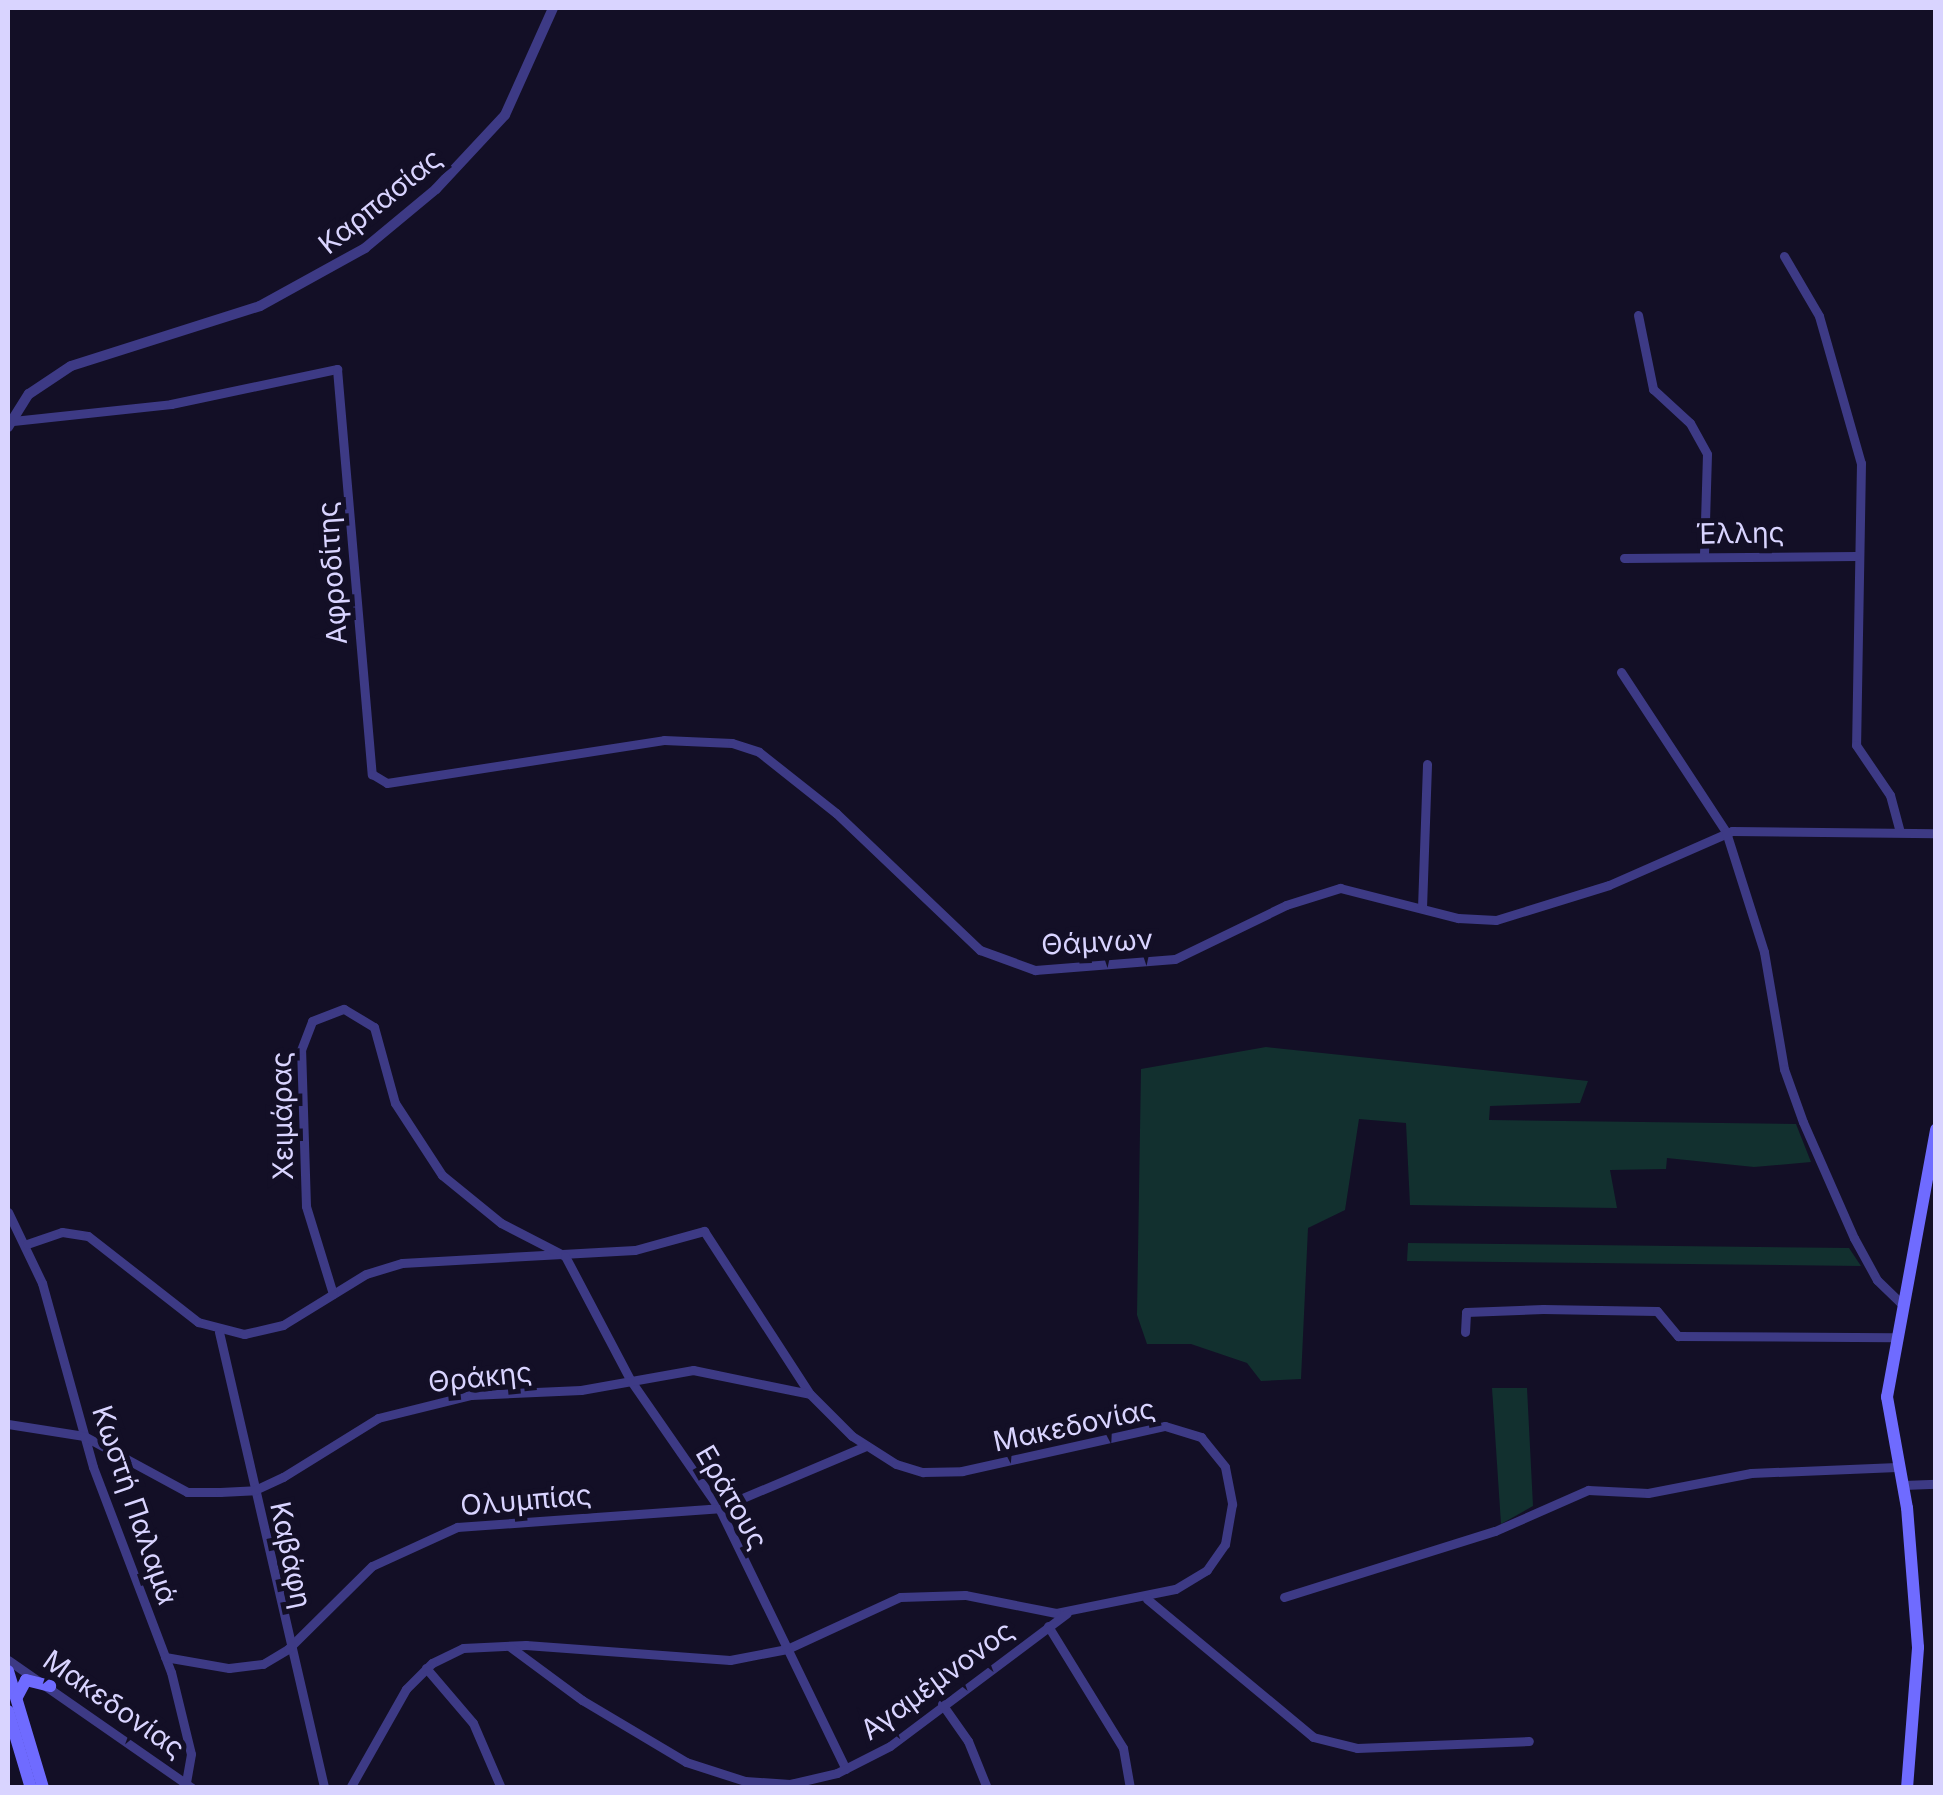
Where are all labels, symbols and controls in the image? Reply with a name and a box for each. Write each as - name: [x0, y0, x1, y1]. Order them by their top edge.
- street label: Καρπασίας: [312, 141, 448, 261]
- street label: Αφροδίτης: [310, 500, 354, 646]
- street label: Έλλης: [1695, 515, 1785, 551]
- street label: Θάμνων: [1040, 922, 1154, 962]
- street label: Χειμάρας: [264, 1051, 300, 1181]
- street label: Θράκης: [426, 1355, 534, 1399]
- street label: Μακεδονίας: [990, 1391, 1158, 1459]
- street label: Κωστή Παλαμά: [85, 1401, 185, 1609]
- street label: Εράτους: [689, 1439, 775, 1555]
- street label: Ολυμπίας: [459, 1478, 593, 1522]
- street label: Καβάφη: [263, 1499, 319, 1611]
- street label: Αγαμέμνονος: [854, 1613, 1020, 1747]
- street label: Μακεδονίας: [37, 1643, 191, 1765]

